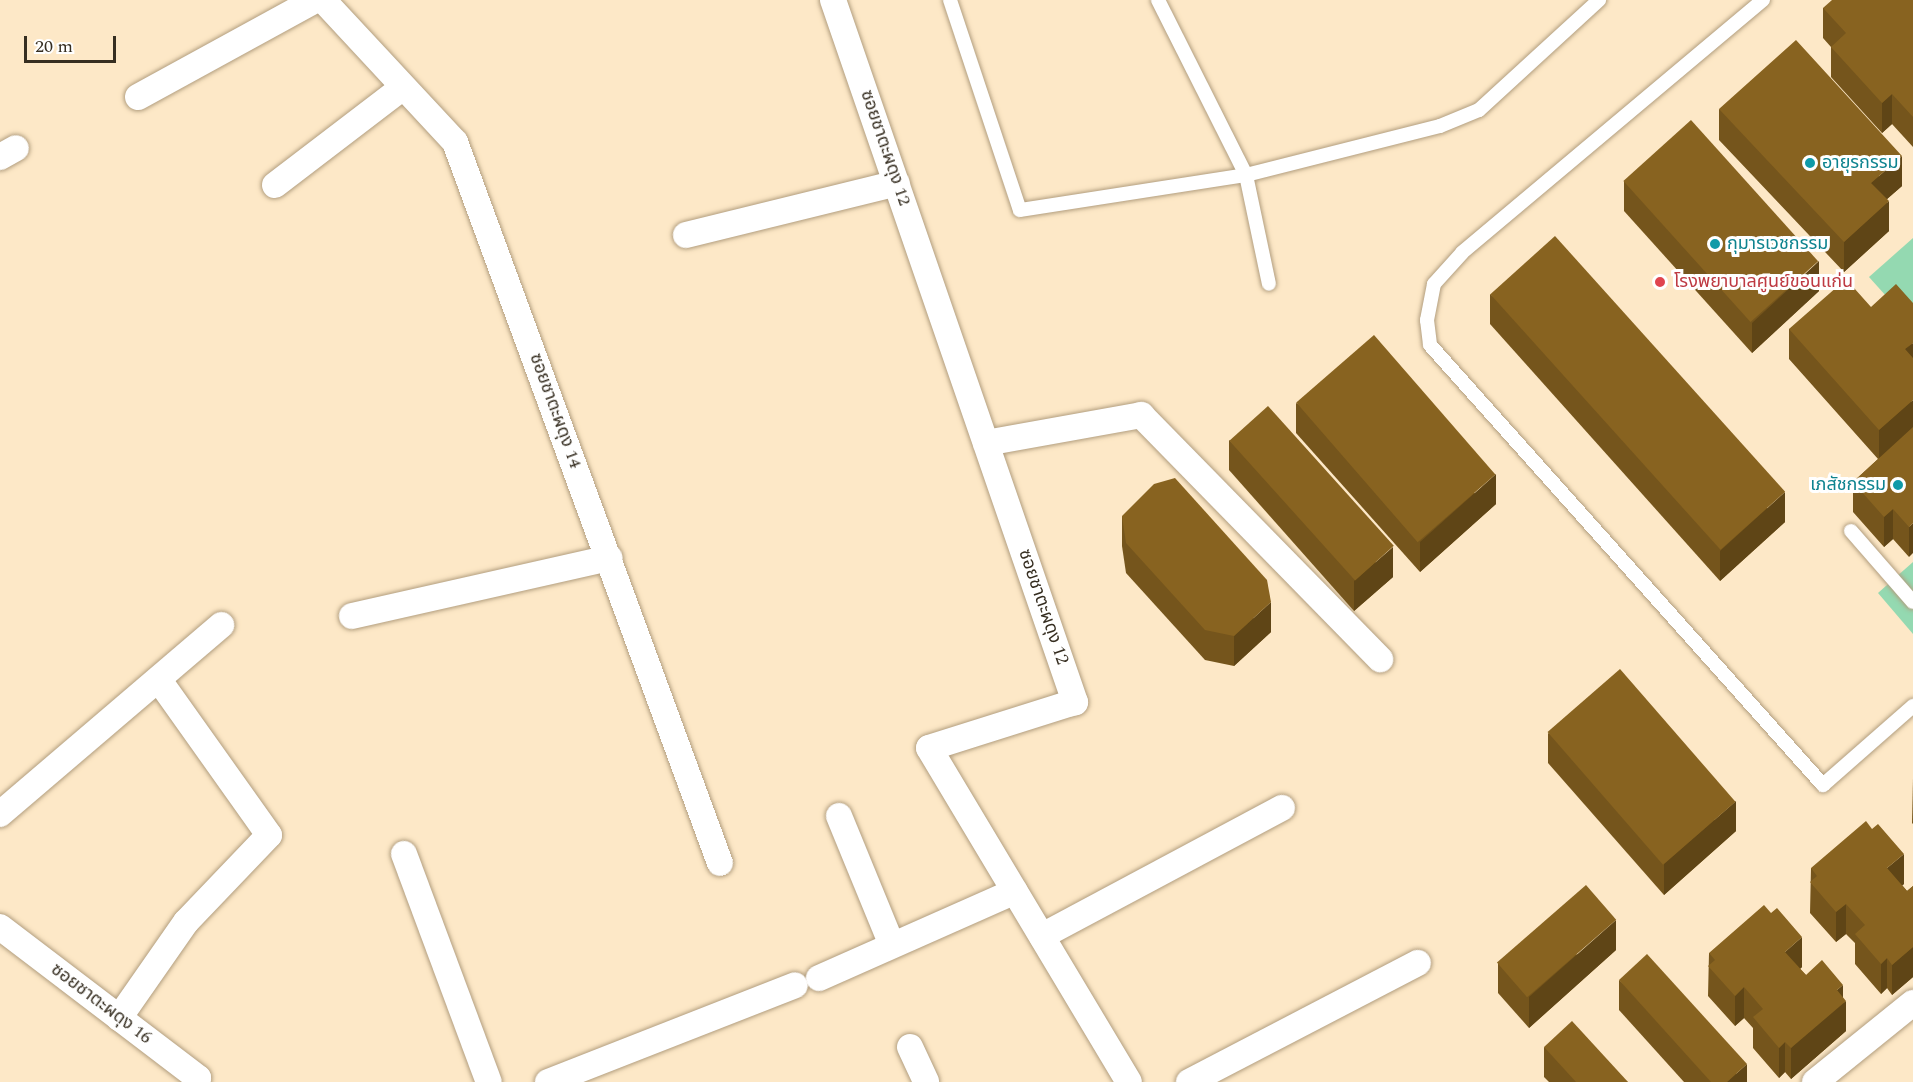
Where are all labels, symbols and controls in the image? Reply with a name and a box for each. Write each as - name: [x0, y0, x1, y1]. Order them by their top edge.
- scale bar: [27, 24, 118, 62]
- text: 20 m: [35, 33, 73, 60]
- street label: ซอยชาตะผดุง 12: [855, 87, 915, 209]
- place label: อายุรกรรม: [1822, 152, 1899, 174]
- marker: อายุรกรรม: [1803, 156, 1817, 170]
- place label: กุมารเวชกรรม: [1727, 233, 1828, 255]
- marker: กุมารเวชกรรม: [1708, 237, 1722, 251]
- place label: โรงพยาบาลศูนย์ขอนแก่น: [1674, 271, 1853, 293]
- marker: โรงพยาบาลศูนย์ขอนแก่น: [1651, 273, 1669, 291]
- street label: ซอยชาตะผดุง 14: [524, 351, 586, 471]
- place label: เภสัชกรรม: [1810, 474, 1886, 496]
- marker: เภสัชกรรม: [1891, 478, 1905, 492]
- street label: ซอยชาตะผดุง 12: [1013, 546, 1073, 668]
- street label: ซอยชาตะผดุง 16: [46, 959, 156, 1049]

